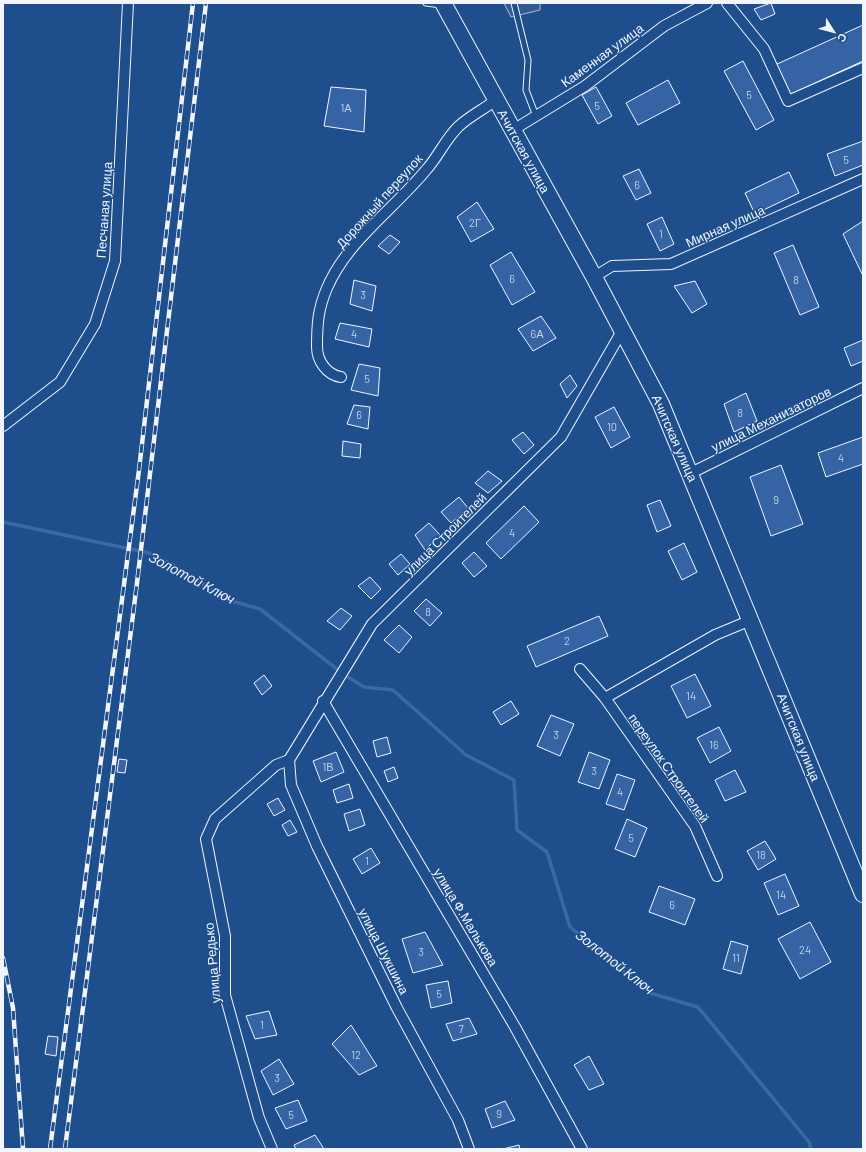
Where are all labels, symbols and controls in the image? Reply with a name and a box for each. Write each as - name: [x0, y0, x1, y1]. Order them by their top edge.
- north arrow: [814, 12, 854, 52]
- street label: Каменная улица: [558, 19, 647, 90]
- text: С: [835, 31, 850, 45]
- house number: 5: [746, 88, 752, 101]
- house number: 5: [594, 99, 600, 112]
- house number: 1А: [340, 101, 352, 114]
- street label: Ачитская улица: [494, 106, 554, 196]
- street label: Дорожный переулок: [333, 150, 426, 251]
- house number: 5: [843, 153, 849, 166]
- street label: Песчаная улица: [93, 160, 115, 259]
- house number: 6: [634, 178, 640, 191]
- street label: Мирная улица: [683, 201, 768, 251]
- house number: 2Г: [469, 216, 481, 229]
- house number: 1: [659, 227, 663, 240]
- house number: 6: [509, 272, 515, 285]
- house number: 8: [793, 273, 799, 286]
- house number: 3: [360, 288, 366, 301]
- house number: 4: [351, 327, 357, 340]
- house number: 6А: [530, 327, 544, 340]
- house number: 5: [364, 372, 370, 385]
- street label: улица Механизаторов: [708, 383, 834, 455]
- street label: Ачитская улица: [649, 392, 702, 485]
- house number: 8: [737, 406, 743, 419]
- house number: 6: [356, 408, 362, 421]
- house number: 10: [607, 420, 617, 433]
- house number: 4: [838, 451, 844, 464]
- street label: улица Строителей: [400, 489, 490, 579]
- house number: 9: [773, 493, 779, 506]
- house number: 4: [509, 526, 515, 539]
- water label: Золотой Ключ: [146, 548, 238, 607]
- house number: 8: [425, 605, 431, 618]
- house number: 2: [564, 634, 570, 647]
- house number: 14: [686, 689, 696, 702]
- street label: Ачитская улица: [774, 691, 824, 784]
- street label: переулок Строителей: [625, 710, 713, 826]
- house number: 3: [553, 728, 559, 741]
- house number: 16: [709, 738, 719, 751]
- house number: 1В: [322, 760, 334, 773]
- house number: 3: [591, 764, 597, 777]
- house number: 4: [617, 785, 623, 798]
- house number: 5: [628, 831, 634, 844]
- house number: 18: [756, 848, 766, 861]
- house number: 1: [365, 854, 369, 867]
- street label: улица Ф.Малькова: [430, 865, 502, 970]
- house number: 14: [776, 888, 786, 901]
- house number: 6: [669, 898, 675, 911]
- street label: улица Шукшина: [355, 905, 413, 997]
- street label: улица Редько: [201, 922, 223, 1004]
- water label: Золотой Ключ: [573, 926, 658, 997]
- house number: 24: [799, 943, 811, 956]
- house number: 3: [418, 945, 424, 958]
- house number: 11: [732, 951, 740, 964]
- house number: 5: [436, 987, 442, 1000]
- house number: 1: [260, 1018, 264, 1031]
- house number: 7: [458, 1022, 464, 1035]
- house number: 12: [351, 1048, 361, 1061]
- house number: 3: [274, 1071, 280, 1084]
- house number: 9: [496, 1107, 502, 1120]
- house number: 5: [288, 1108, 294, 1121]

